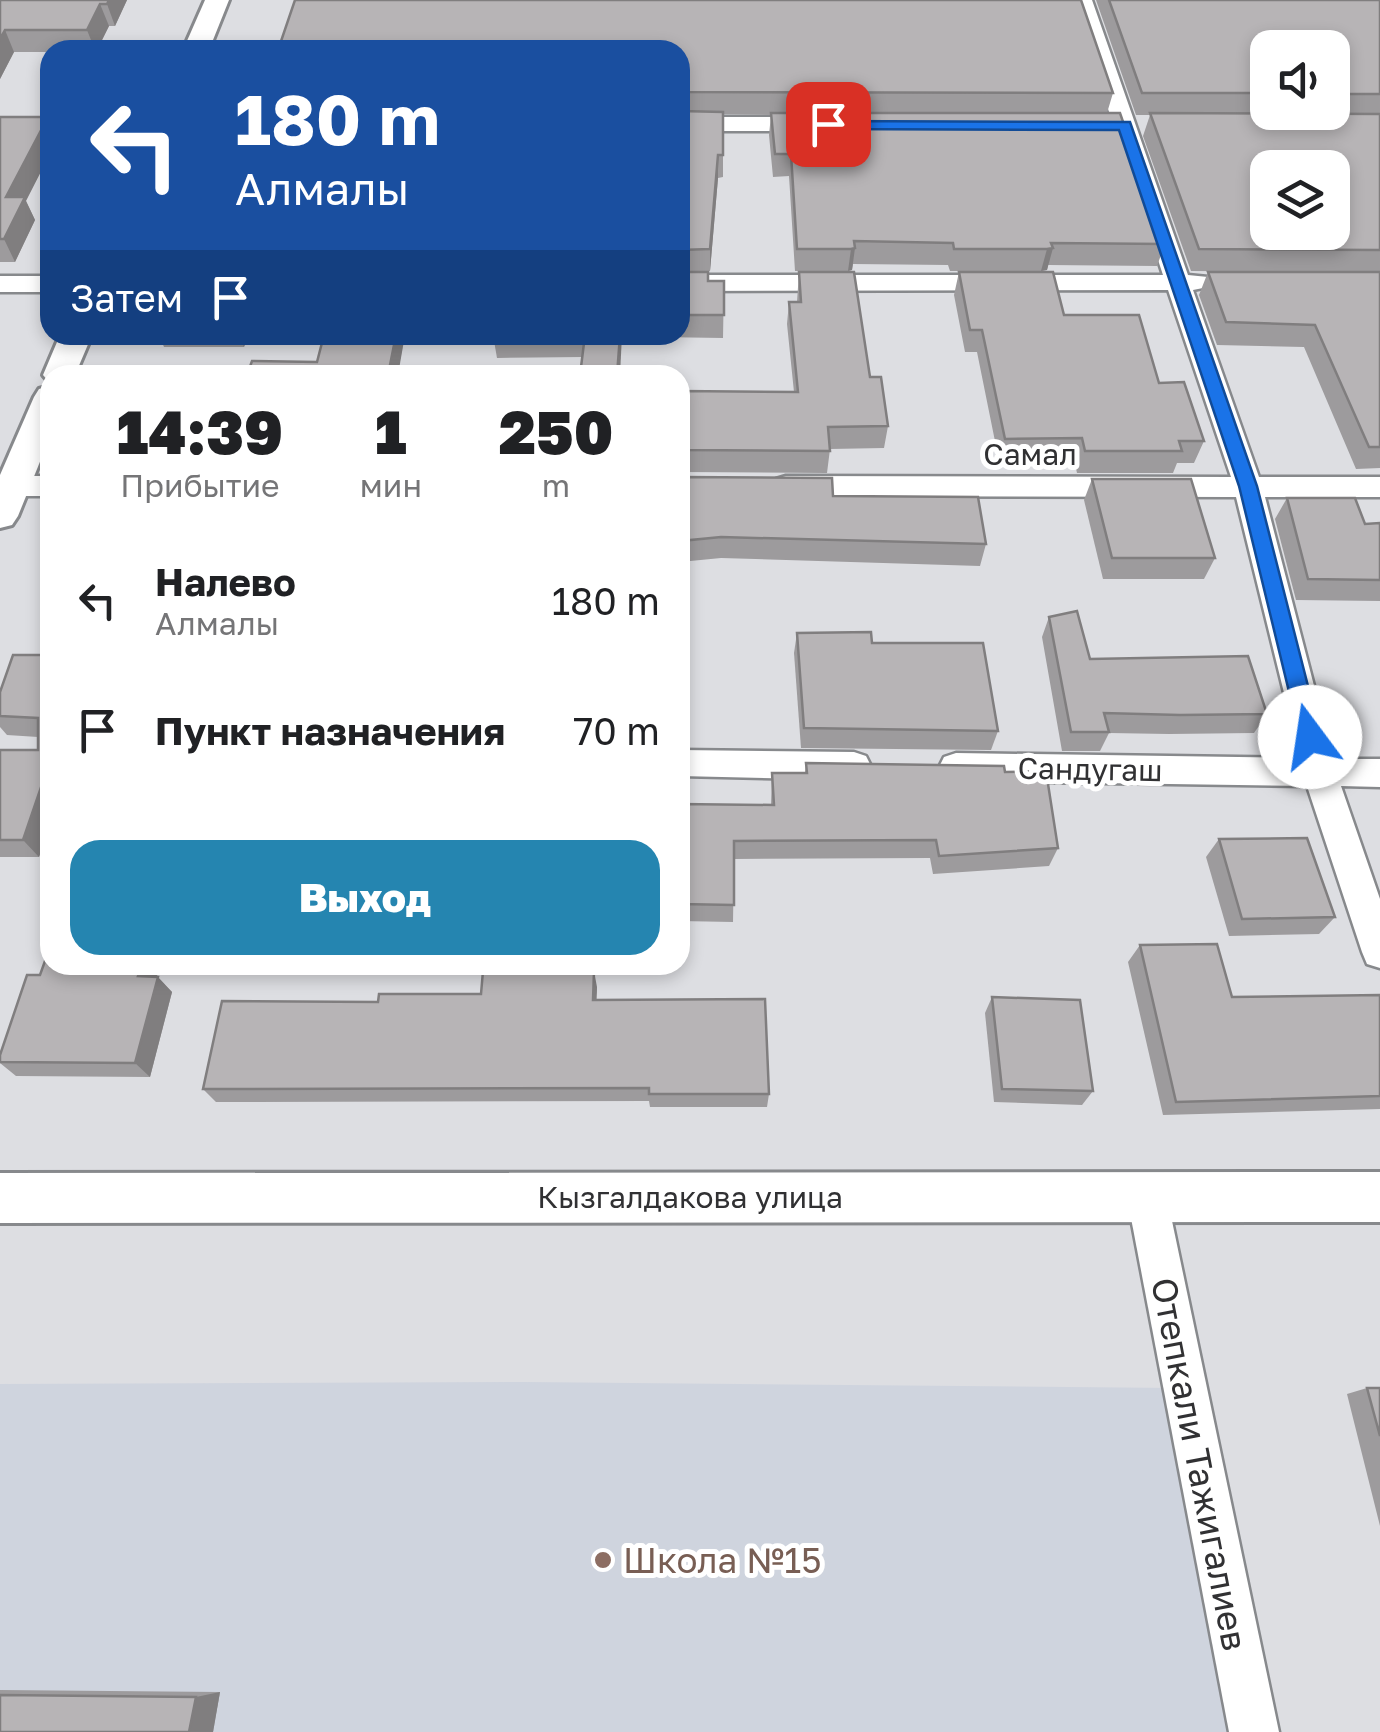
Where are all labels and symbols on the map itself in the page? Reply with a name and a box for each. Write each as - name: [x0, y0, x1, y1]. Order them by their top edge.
- pin: [786, 82, 871, 167]
- street label: Самал: [983, 436, 1077, 472]
- position arrow: [1258, 685, 1362, 789]
- street label: Сандугаш: [1017, 750, 1163, 788]
- street label: Кызгалдакова улица: [537, 1179, 843, 1215]
- street label: Отепкали Тажигалиев: [1143, 1274, 1257, 1654]
- place label: Школа №15: [623, 1539, 822, 1581]
- marker: Школа №15: [592, 1549, 614, 1571]

